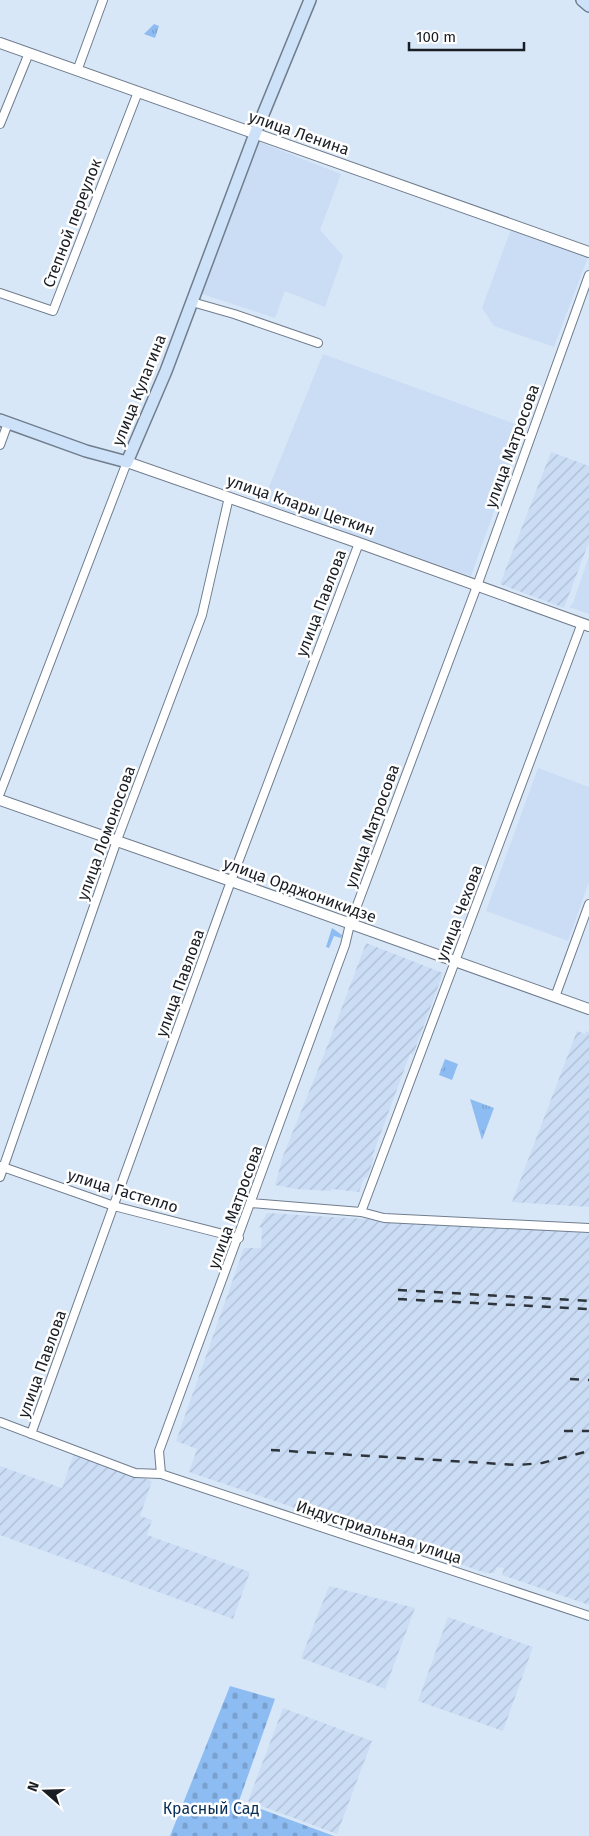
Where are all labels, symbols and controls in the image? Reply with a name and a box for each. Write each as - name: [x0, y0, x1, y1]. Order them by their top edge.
- scale bar: [409, 20, 524, 52]
- text: 100 m: [416, 28, 456, 46]
- street label: улица Ленина: [246, 107, 352, 159]
- street label: Степной переулок: [39, 155, 106, 290]
- street label: улица Кулагина: [108, 332, 170, 448]
- street label: улица Матросова: [481, 382, 543, 510]
- street label: улица Клары Цеткин: [225, 471, 377, 539]
- street label: улица Павлова: [292, 547, 350, 659]
- street label: улица Матросова: [341, 762, 403, 890]
- street label: улица Ломоносова: [73, 763, 139, 903]
- street label: улица Орджоникидзе: [221, 853, 379, 927]
- street label: улица Чехова: [432, 862, 486, 964]
- street label: улица Павлова: [152, 927, 208, 1039]
- street label: улица Матросова: [204, 1143, 266, 1271]
- street label: улица Гастелло: [65, 1165, 181, 1217]
- street label: улица Павлова: [14, 1308, 70, 1420]
- street label: Индустриальная улица: [294, 1496, 464, 1568]
- north arrow: [20, 1766, 70, 1816]
- text: N: [24, 1779, 43, 1794]
- park label: Красный Сад: [163, 1799, 259, 1818]

